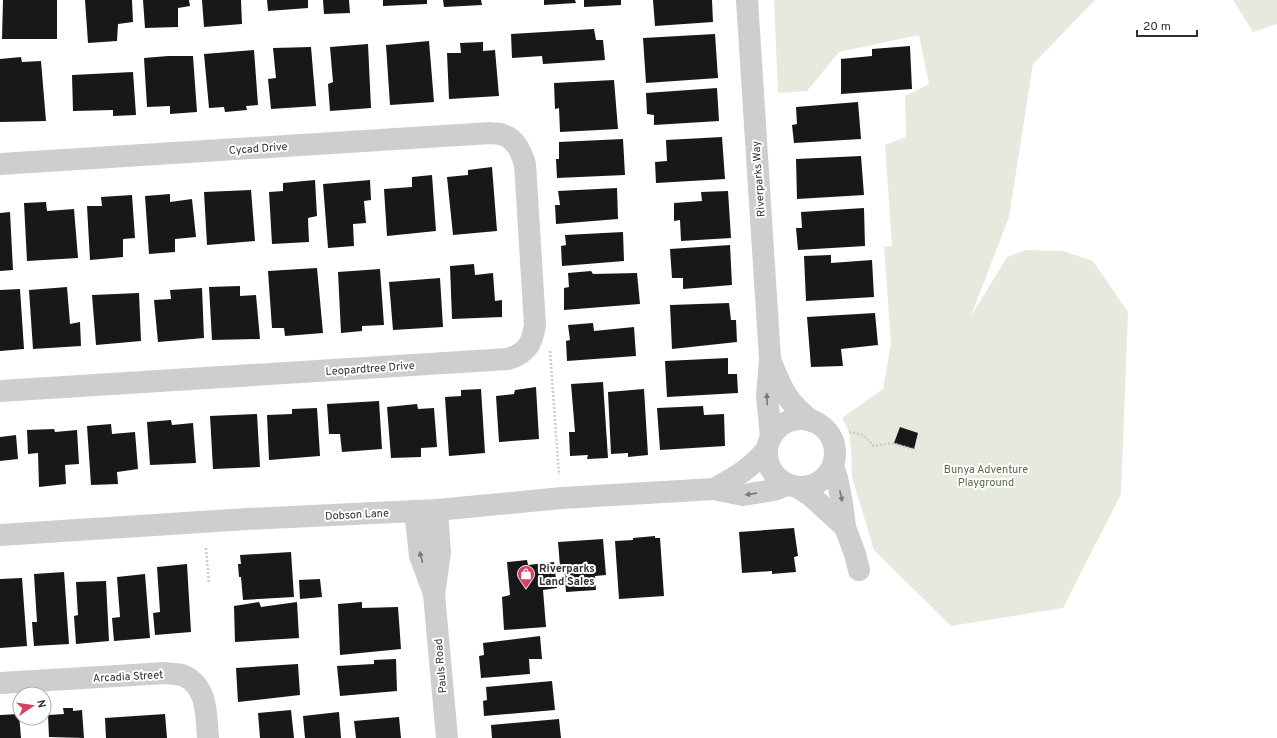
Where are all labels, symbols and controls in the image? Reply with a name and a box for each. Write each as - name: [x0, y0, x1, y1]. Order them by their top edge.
- scale bar: [1137, 12, 1197, 38]
- text: 20 m: [1143, 19, 1171, 35]
- street label: Cycad Drive: [228, 140, 288, 158]
- street label: Riverparks Way: [749, 140, 769, 217]
- street label: Leopardtree Drive: [325, 359, 415, 379]
- one-way arrow: [764, 392, 770, 405]
- park label: Bunya Adventure Playground: [944, 463, 1028, 490]
- one-way arrow: [745, 490, 757, 497]
- one-way arrow: [838, 490, 844, 502]
- street label: Dobson Lane: [325, 506, 389, 524]
- one-way arrow: [418, 551, 424, 563]
- place label: Riverparks Land Sales: [539, 562, 595, 589]
- shop icon: Riverparks Land Sales: [516, 564, 536, 589]
- street label: Pauls Road: [432, 638, 450, 694]
- street label: Arcadia Street: [93, 668, 164, 686]
- north arrow: [12, 686, 52, 726]
- text: N: [33, 699, 48, 709]

